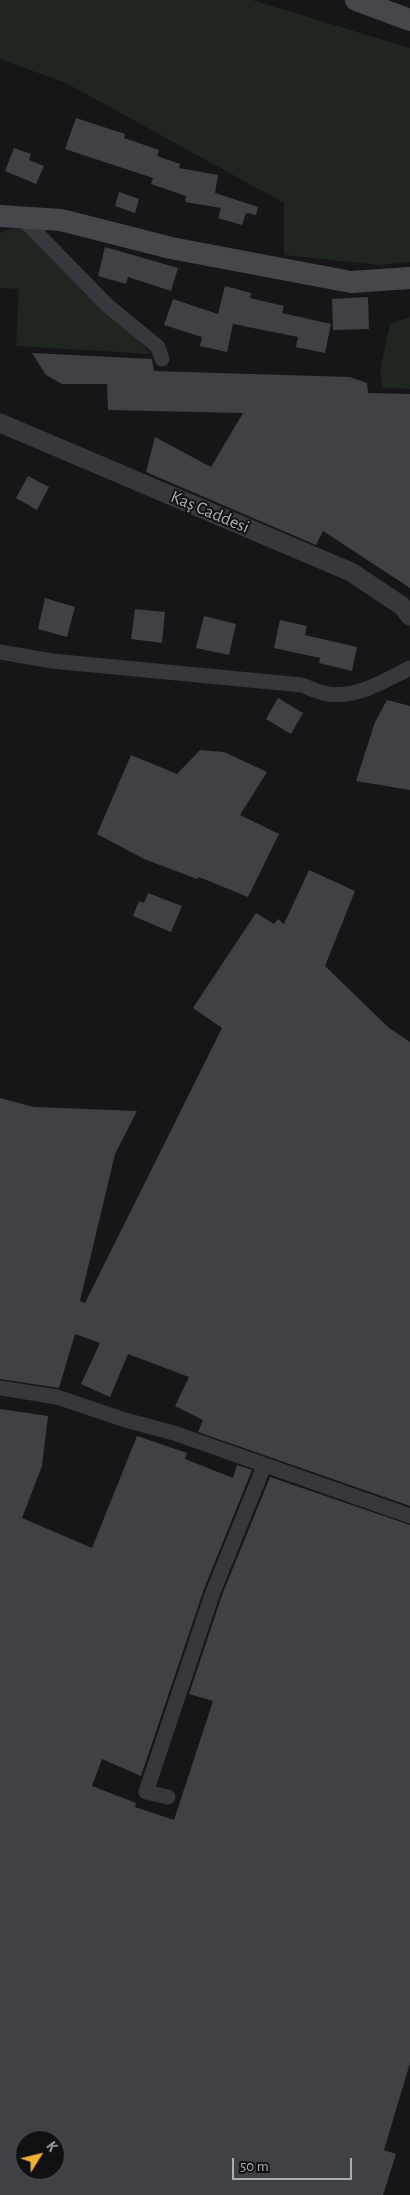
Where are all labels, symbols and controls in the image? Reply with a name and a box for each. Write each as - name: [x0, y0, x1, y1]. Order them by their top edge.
- street label: Kaş Caddesi: [167, 486, 253, 538]
- north arrow: [15, 2130, 65, 2180]
- text: K: [43, 2139, 59, 2154]
- scale bar: [235, 2148, 355, 2180]
- text: 50 m: [240, 2159, 269, 2174]

